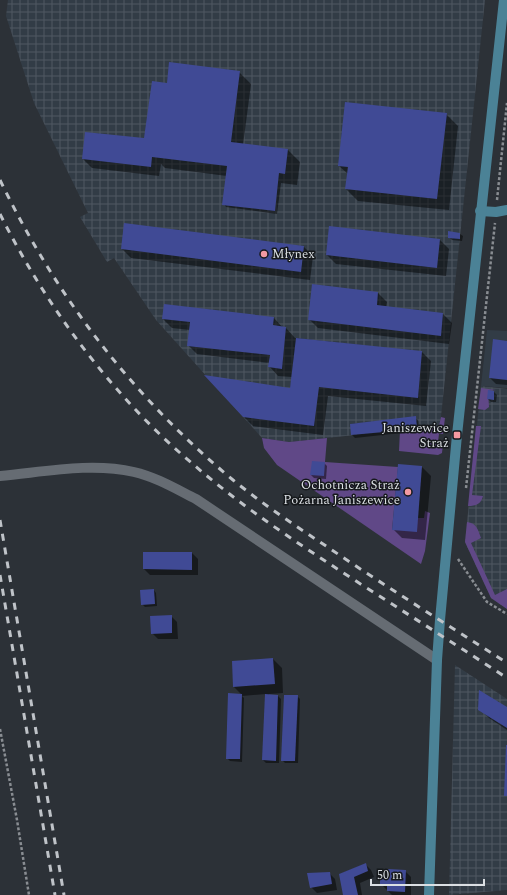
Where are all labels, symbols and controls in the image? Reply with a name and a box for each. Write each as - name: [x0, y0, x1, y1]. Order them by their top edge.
- place label: Młynex: [272, 244, 315, 264]
- marker: Młynex: [259, 249, 269, 259]
- place label: Janiszewice Straż: [382, 418, 449, 453]
- marker: Janiszewice Straż: [452, 430, 462, 440]
- place label: Ochotnicza Straż Pożarna Janiszewice: [283, 475, 400, 510]
- marker: Ochotnicza Straż Pożarna Janiszewice: [403, 487, 413, 497]
- scale bar: [371, 861, 484, 887]
- text: 50 m: [377, 866, 402, 885]

